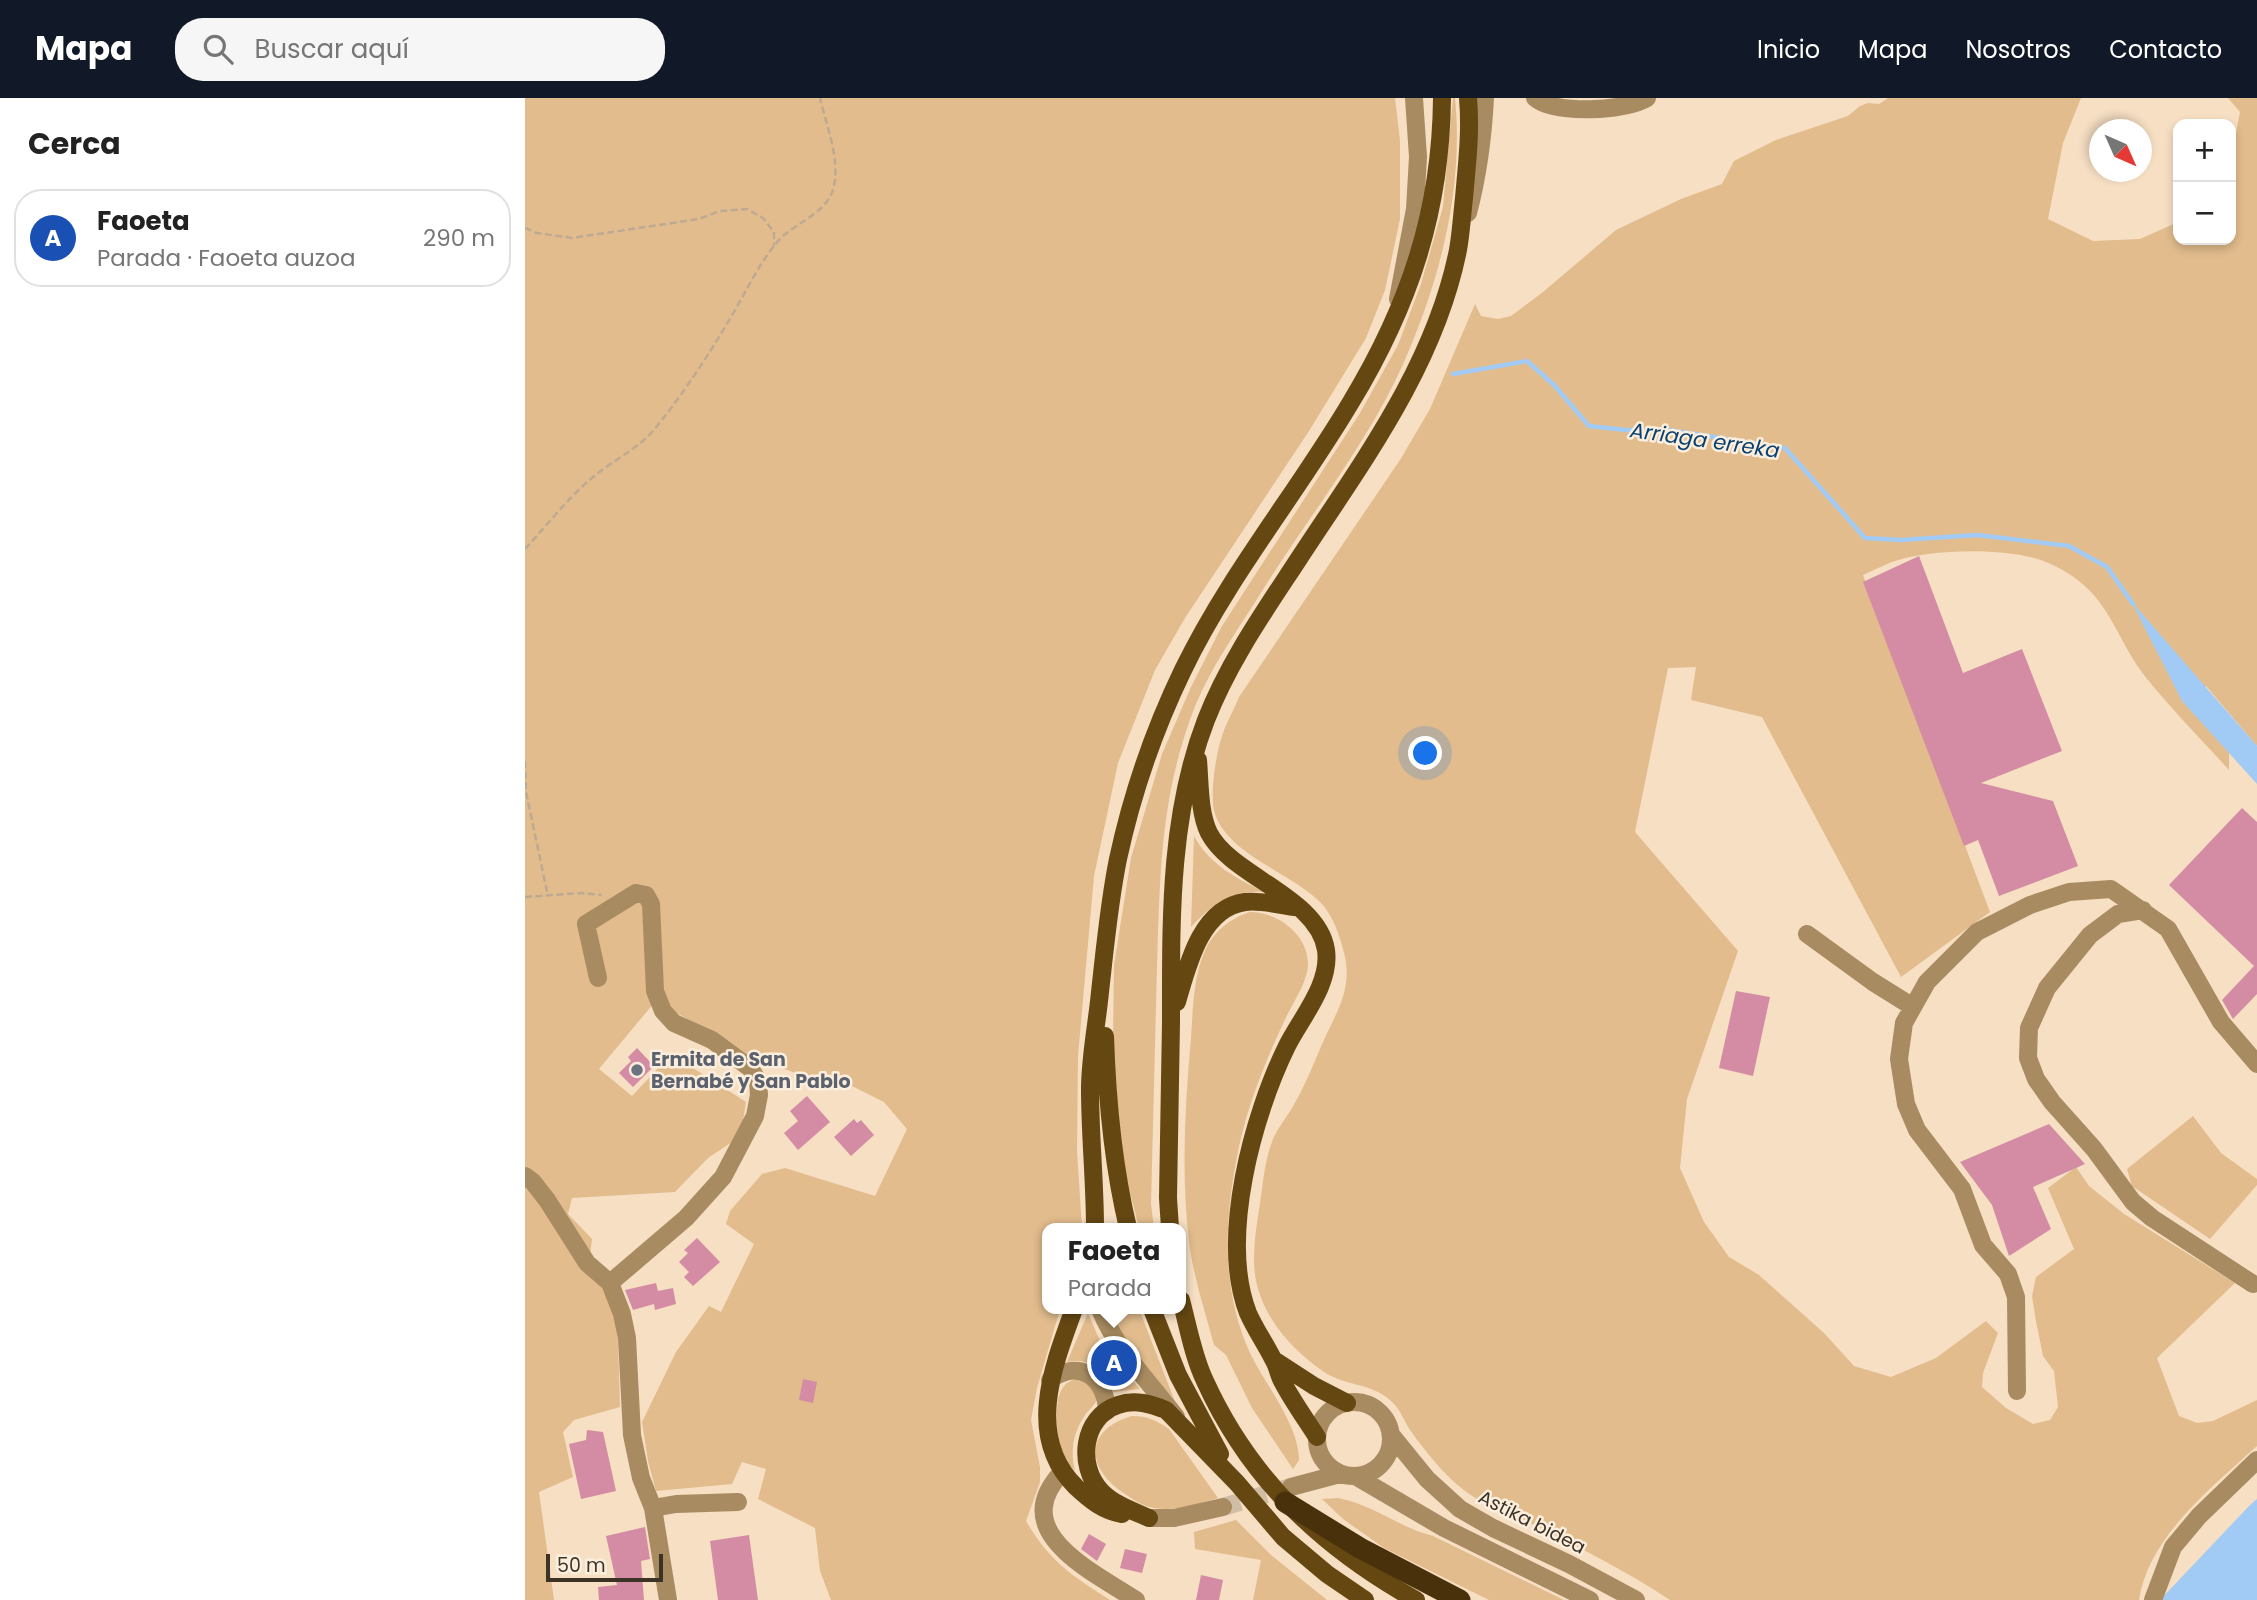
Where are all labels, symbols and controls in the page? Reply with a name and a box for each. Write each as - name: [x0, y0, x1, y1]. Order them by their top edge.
- search box: [175, 18, 665, 81]
- text: Mapa: [35, 25, 133, 72]
- icon: search: [199, 30, 237, 68]
- text: Buscar aquí: [255, 31, 409, 67]
- text: Inicio: [1757, 33, 1820, 66]
- text: Mapa: [1858, 33, 1927, 66]
- text: Nosotros: [1965, 33, 2071, 66]
- text: Contacto: [2109, 33, 2222, 66]
- north arrow: [2089, 119, 2152, 182]
- map controls: [2173, 119, 2236, 245]
- button: +: [2173, 119, 2236, 182]
- text: Cerca: [28, 122, 121, 165]
- button: −: [2173, 182, 2236, 245]
- text: Faoeta: [97, 203, 190, 239]
- text: A: [45, 222, 61, 254]
- text: 290 m: [423, 222, 495, 254]
- text: Parada · Faoeta auzoa: [97, 242, 355, 274]
- water label: Arriaga erreka: [1627, 415, 1782, 465]
- your location: [1408, 736, 1442, 770]
- place label: Ermita de San Bernabé y San Pablo: [651, 1046, 851, 1095]
- marker: Ermita de San Bernabé y San Pablo: [629, 1062, 645, 1078]
- popup: [1042, 1223, 1186, 1314]
- text: Faoeta: [1068, 1233, 1160, 1269]
- text: Parada: [1068, 1272, 1152, 1304]
- pin: A: [1091, 1337, 1137, 1389]
- street label: Astika bidea: [1474, 1483, 1590, 1561]
- scale bar: [546, 1551, 663, 1583]
- text: 50 m: [557, 1552, 606, 1579]

